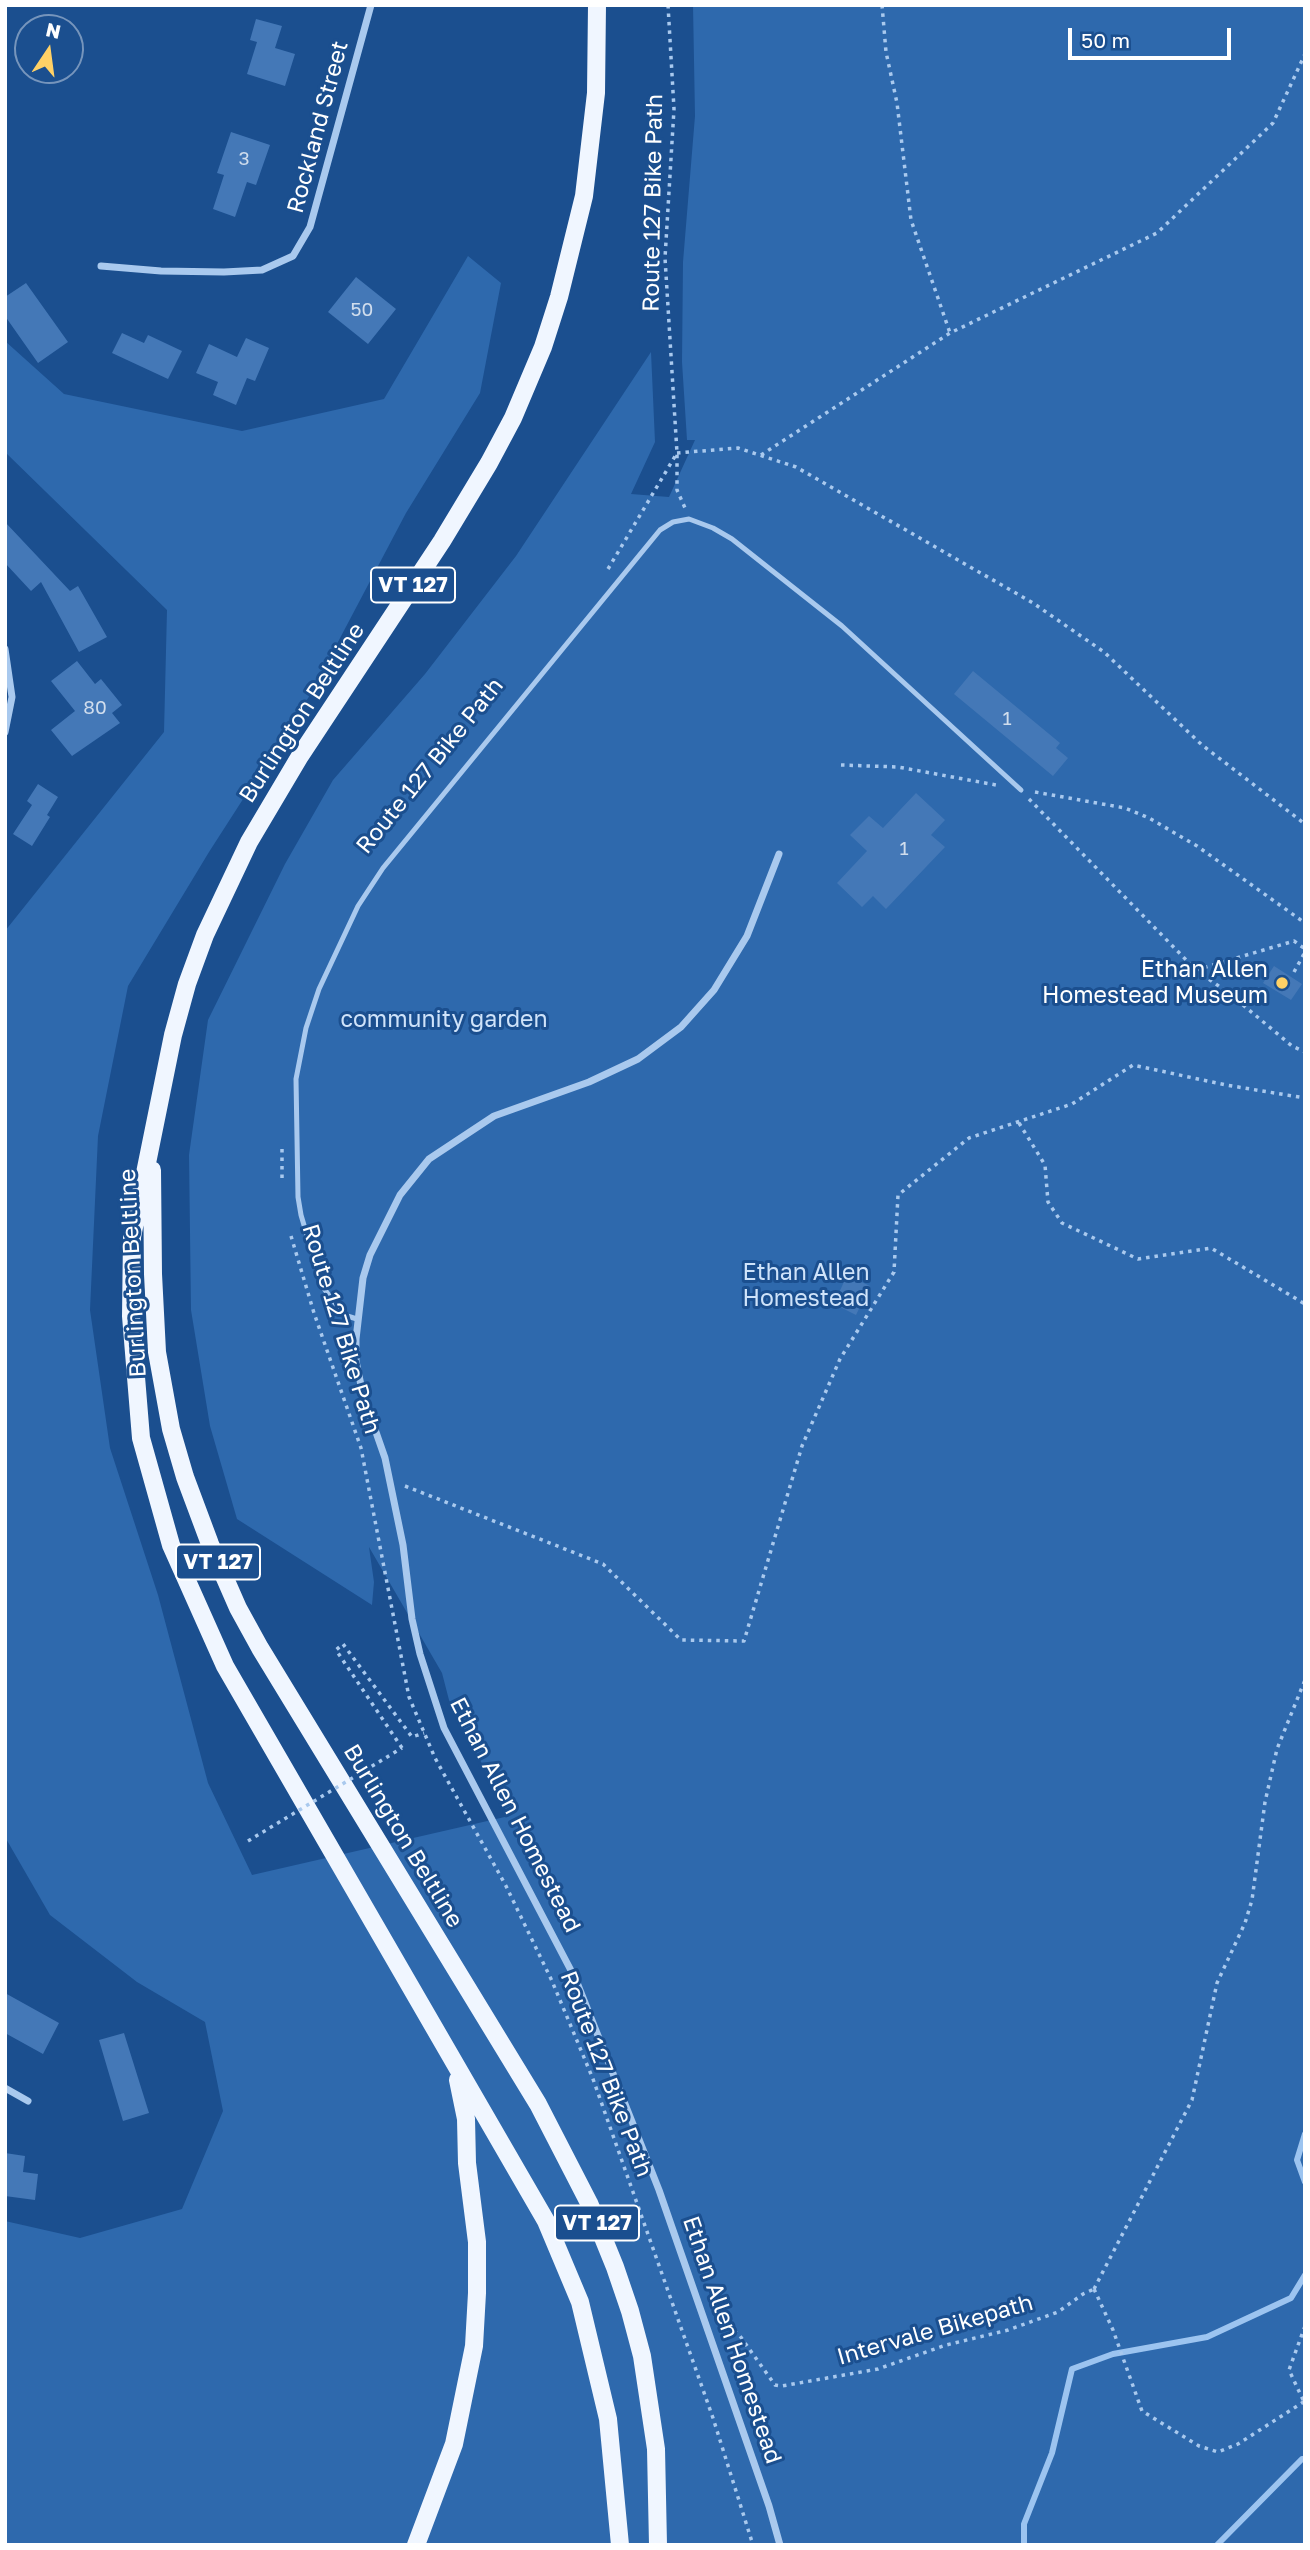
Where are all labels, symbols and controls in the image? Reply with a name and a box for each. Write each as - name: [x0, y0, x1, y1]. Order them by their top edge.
- north arrow: [14, 14, 84, 84]
- scale bar: [1072, 14, 1235, 58]
- text: N: [44, 17, 63, 43]
- text: 50 m: [1081, 27, 1130, 53]
- street label: Rockland Street: [282, 38, 354, 216]
- street label: Route 127 Bike Path: [637, 94, 669, 312]
- house number: 3: [238, 148, 250, 170]
- house number: 50: [351, 299, 373, 321]
- road number: VT 127: [371, 568, 455, 602]
- street label: Burlington Beltline: [234, 618, 370, 808]
- street label: Route 127 Bike Path: [351, 673, 509, 859]
- house number: 80: [83, 697, 107, 719]
- house number: 1: [1002, 708, 1012, 730]
- house number: 1: [899, 838, 909, 860]
- place label: Ethan Allen Homestead Museum: [1042, 956, 1268, 1010]
- marker: Ethan Allen Homestead Museum: [1274, 975, 1290, 991]
- park label: community garden: [340, 1006, 548, 1034]
- street label: Burlington Beltline: [114, 1168, 152, 1378]
- street label: Route 127 Bike Path: [296, 1221, 386, 1437]
- park label: Ethan Allen Homestead: [742, 1259, 870, 1313]
- road number: VT 127: [176, 1544, 260, 1580]
- street label: Ethan Allen Homestead: [444, 1693, 586, 1937]
- street label: Burlington Beltline: [337, 1739, 469, 1933]
- street label: Route 127 Bike Path: [554, 1967, 658, 2181]
- road number: VT 127: [555, 2206, 639, 2240]
- street label: Ethan Allen Homestead: [677, 2213, 787, 2467]
- street label: Intervale Bikepath: [834, 2289, 1036, 2371]

